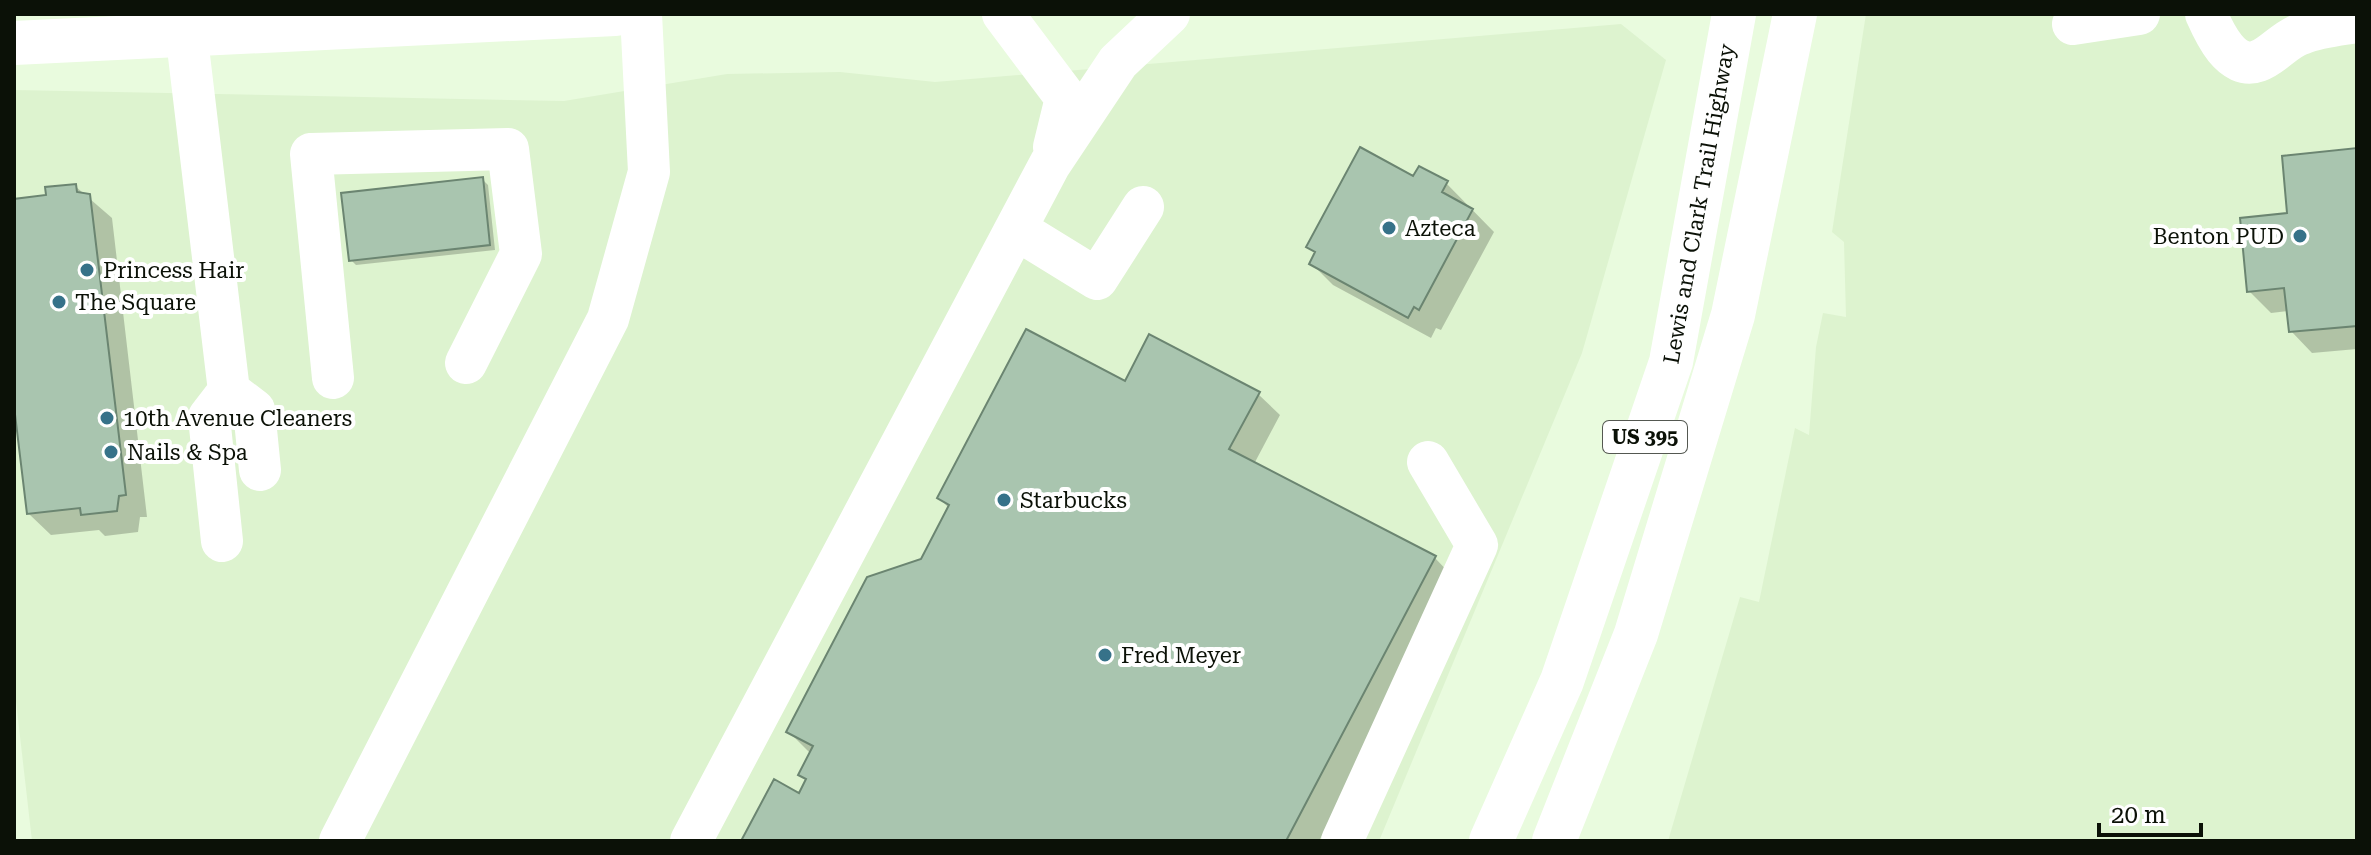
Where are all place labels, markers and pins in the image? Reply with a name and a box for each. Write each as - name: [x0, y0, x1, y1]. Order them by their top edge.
- place label: Azteca: [1405, 216, 1476, 241]
- marker: Azteca: [1380, 219, 1398, 237]
- place label: Benton PUD: [2153, 224, 2284, 249]
- marker: Benton PUD: [2291, 227, 2309, 245]
- place label: Princess Hair: [103, 258, 244, 283]
- marker: Princess Hair: [78, 261, 96, 279]
- place label: The Square: [75, 290, 196, 315]
- marker: The Square: [50, 293, 68, 311]
- place label: 10th Avenue Cleaners: [123, 406, 352, 431]
- marker: 10th Avenue Cleaners: [98, 409, 116, 427]
- place label: Nails & Spa: [127, 440, 248, 465]
- marker: Nails & Spa: [102, 443, 120, 461]
- place label: Starbucks: [1020, 488, 1127, 513]
- marker: Starbucks: [995, 491, 1013, 509]
- place label: Fred Meyer: [1121, 643, 1241, 668]
- marker: Fred Meyer: [1096, 646, 1114, 664]

